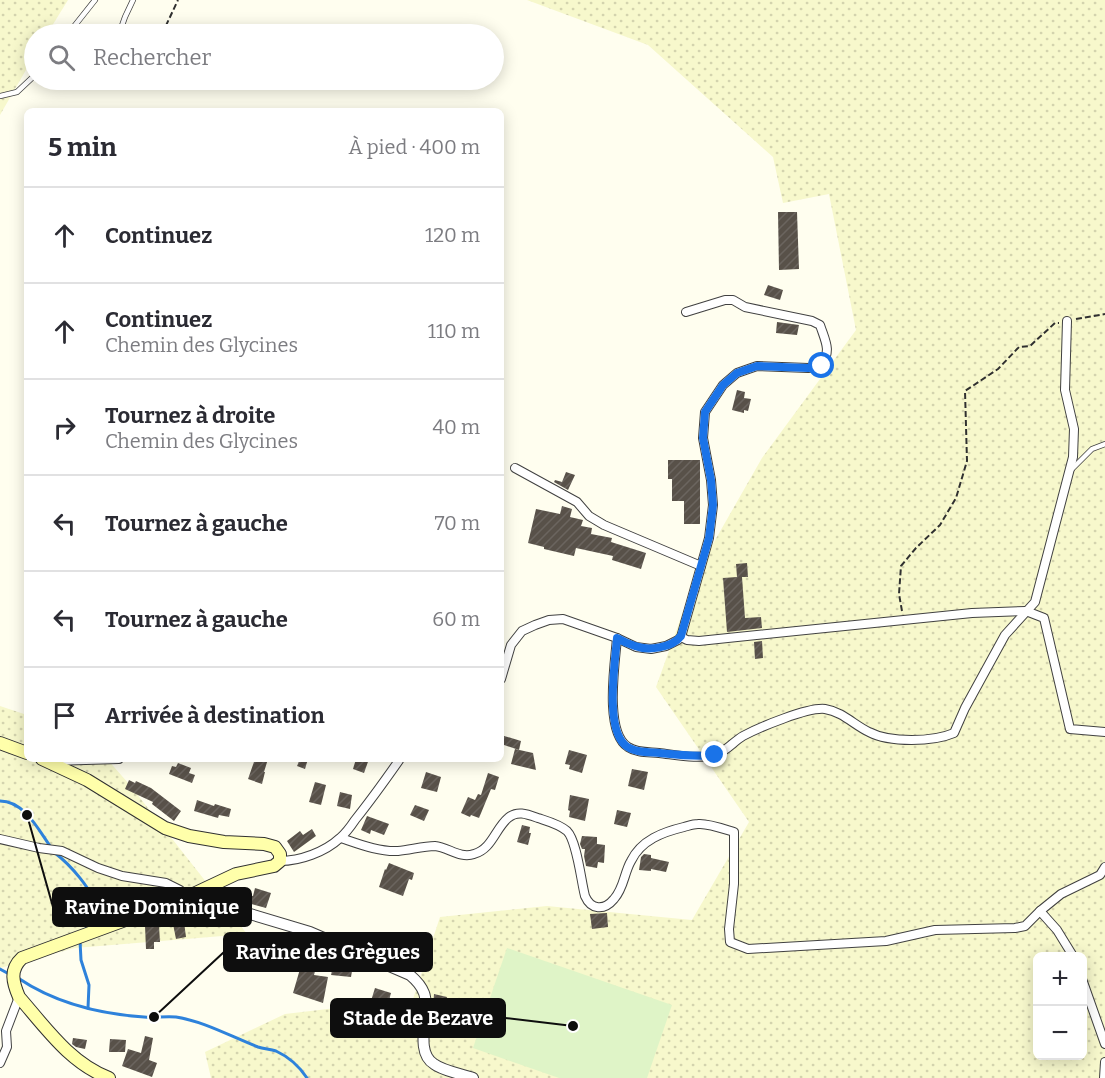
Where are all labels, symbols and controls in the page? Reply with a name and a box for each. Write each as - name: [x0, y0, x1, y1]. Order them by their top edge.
- search box: [24, 24, 504, 90]
- icon: search: [45, 41, 78, 74]
- text: Rechercher: [93, 44, 211, 71]
- text: 5 min: [48, 132, 117, 163]
- text: À pied · 400 m: [349, 135, 480, 159]
- icon: ahead: [48, 219, 81, 252]
- text: Continuez: [105, 222, 212, 249]
- text: 120 m: [425, 223, 480, 247]
- text: Continuez: [105, 306, 212, 333]
- icon: ahead: [48, 315, 81, 348]
- text: 110 m: [428, 319, 480, 343]
- text: Chemin des Glycines: [105, 333, 298, 357]
- route start: [808, 352, 834, 378]
- text: Tournez à droite: [105, 402, 275, 429]
- icon: right: [48, 411, 81, 444]
- text: 40 m: [432, 415, 480, 439]
- text: Chemin des Glycines: [105, 429, 298, 453]
- icon: left: [48, 507, 81, 540]
- text: Tournez à gauche: [105, 510, 288, 537]
- text: 70 m: [434, 511, 480, 535]
- icon: left: [48, 603, 81, 636]
- text: Tournez à gauche: [105, 606, 288, 633]
- text: 60 m: [432, 607, 480, 631]
- icon: arrive: [48, 699, 81, 732]
- text: Arrivée à destination: [105, 702, 325, 729]
- route end: [701, 741, 727, 767]
- callout: Ravine Dominique: [53, 888, 251, 926]
- text: Ravine Dominique: [65, 895, 239, 919]
- callout: Ravine des Grègues: [224, 933, 432, 971]
- text: Ravine des Grègues: [236, 940, 420, 964]
- map controls: [1033, 952, 1087, 1060]
- button: +: [1033, 952, 1087, 1006]
- callout: Stade de Bezave: [331, 999, 505, 1037]
- text: Stade de Bezave: [343, 1006, 493, 1030]
- button: −: [1033, 1006, 1087, 1060]

